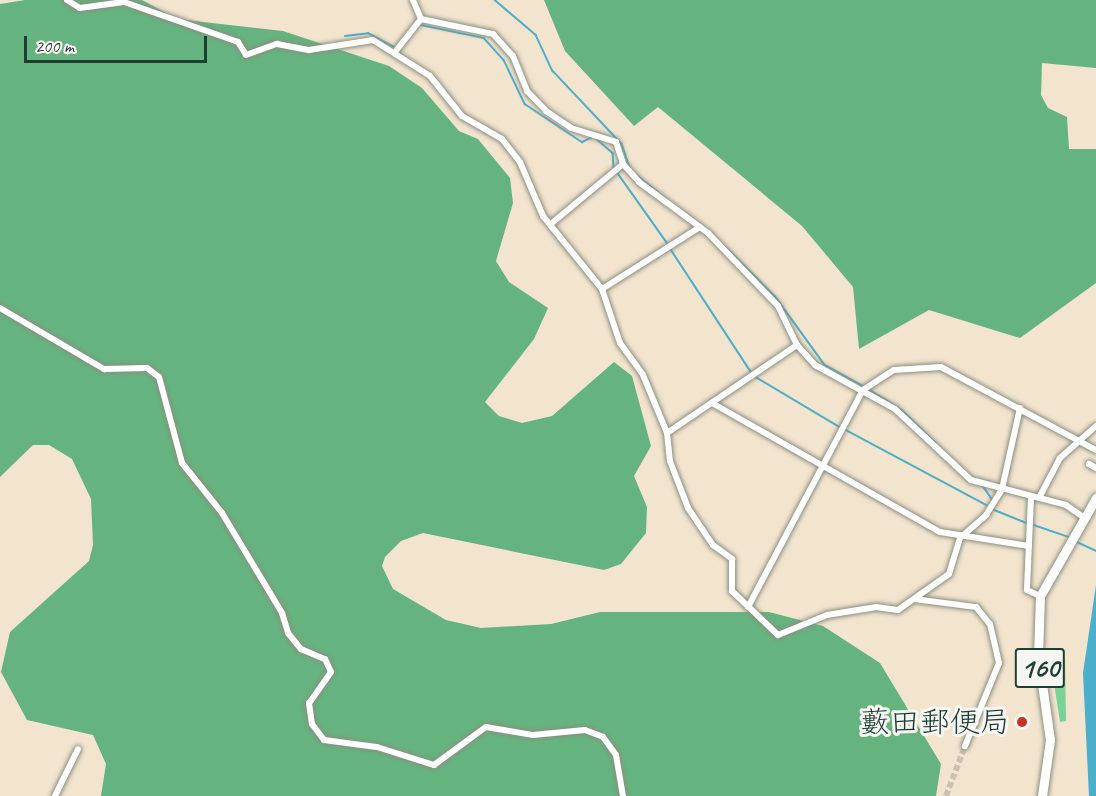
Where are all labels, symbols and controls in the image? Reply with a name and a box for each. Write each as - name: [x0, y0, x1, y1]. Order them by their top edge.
- scale bar: [27, 24, 210, 62]
- text: 200 m: [35, 35, 74, 57]
- road number: 160: [1014, 643, 1066, 693]
- place label: 藪田郵便局: [860, 704, 1010, 740]
- marker: 藪田郵便局: [1015, 715, 1029, 729]

